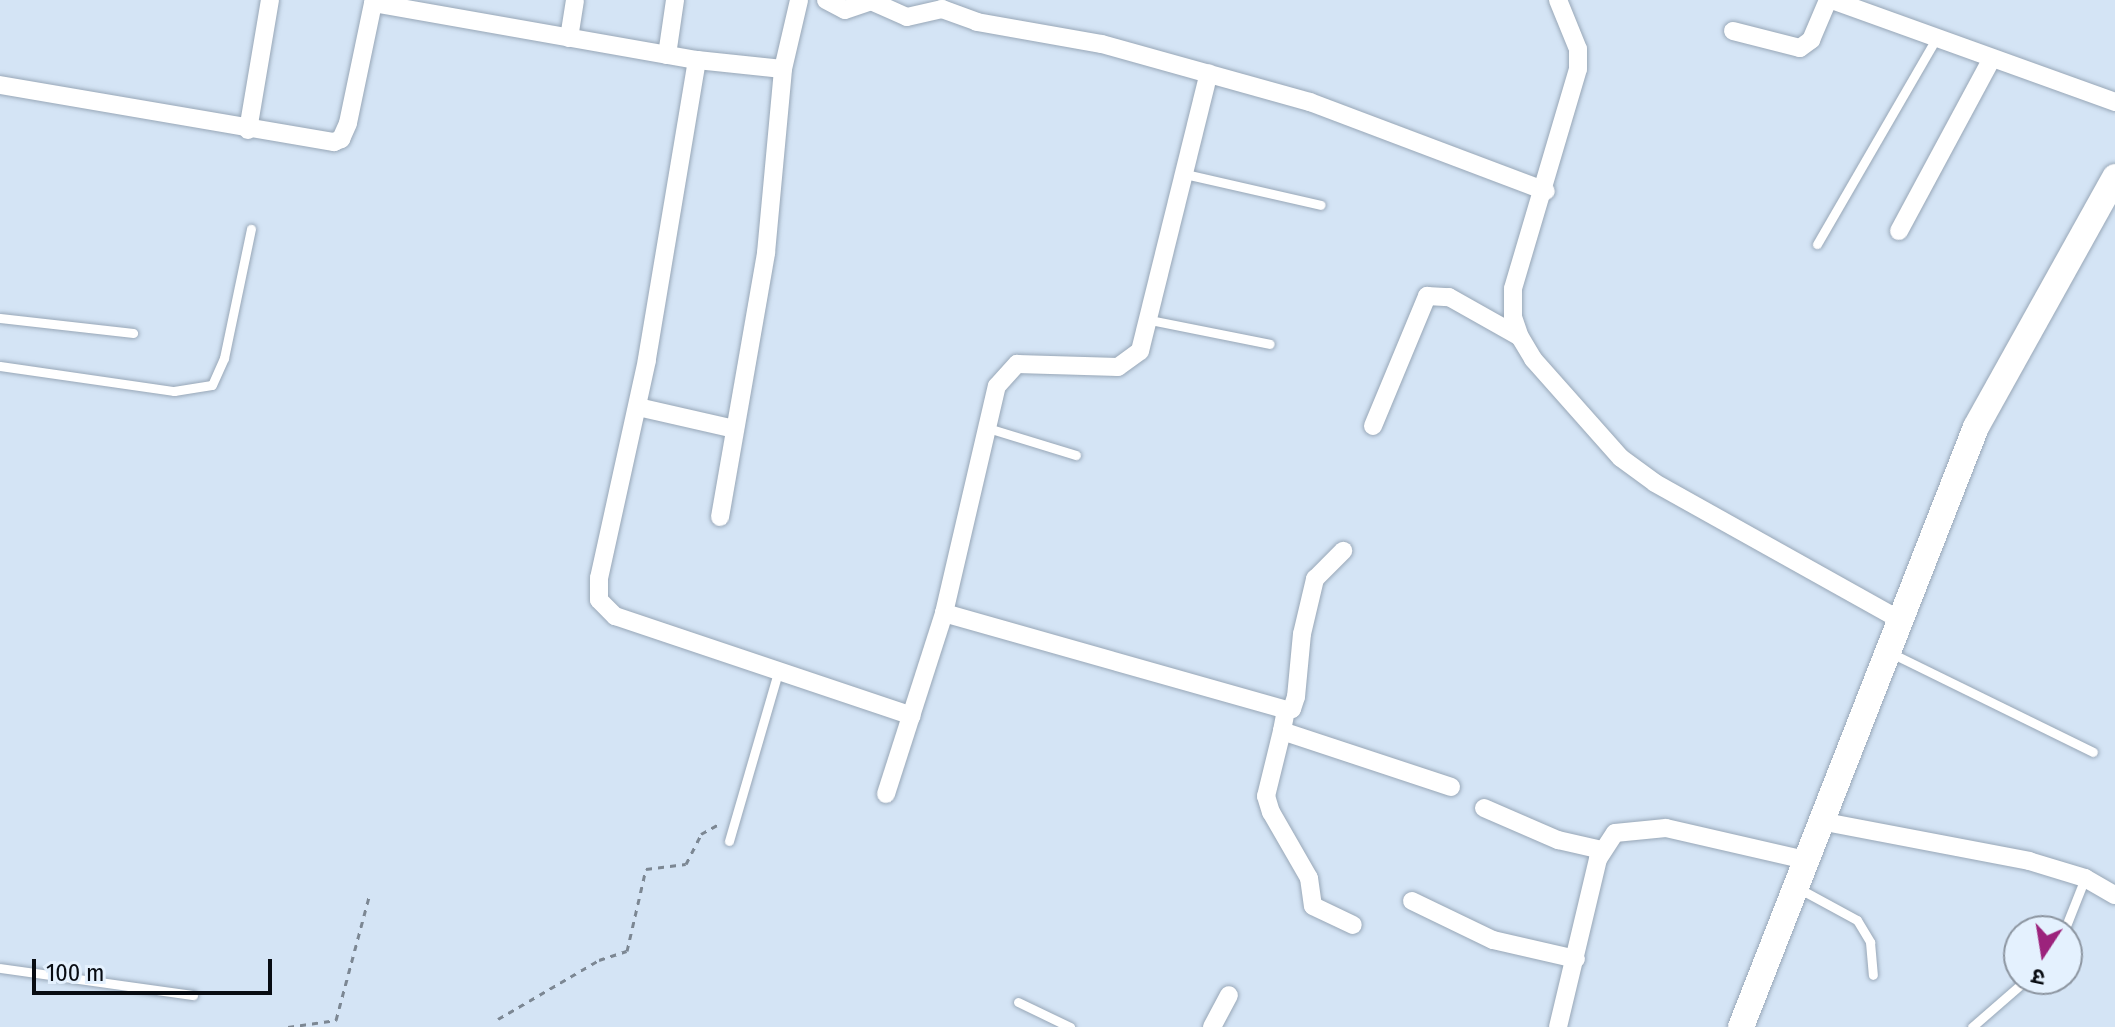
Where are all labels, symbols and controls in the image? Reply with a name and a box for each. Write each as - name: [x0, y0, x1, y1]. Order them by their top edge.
- north arrow: [2003, 915, 2083, 995]
- scale bar: [36, 943, 276, 993]
- text: 100 m: [46, 959, 104, 987]
- text: उ: [2029, 962, 2047, 992]

